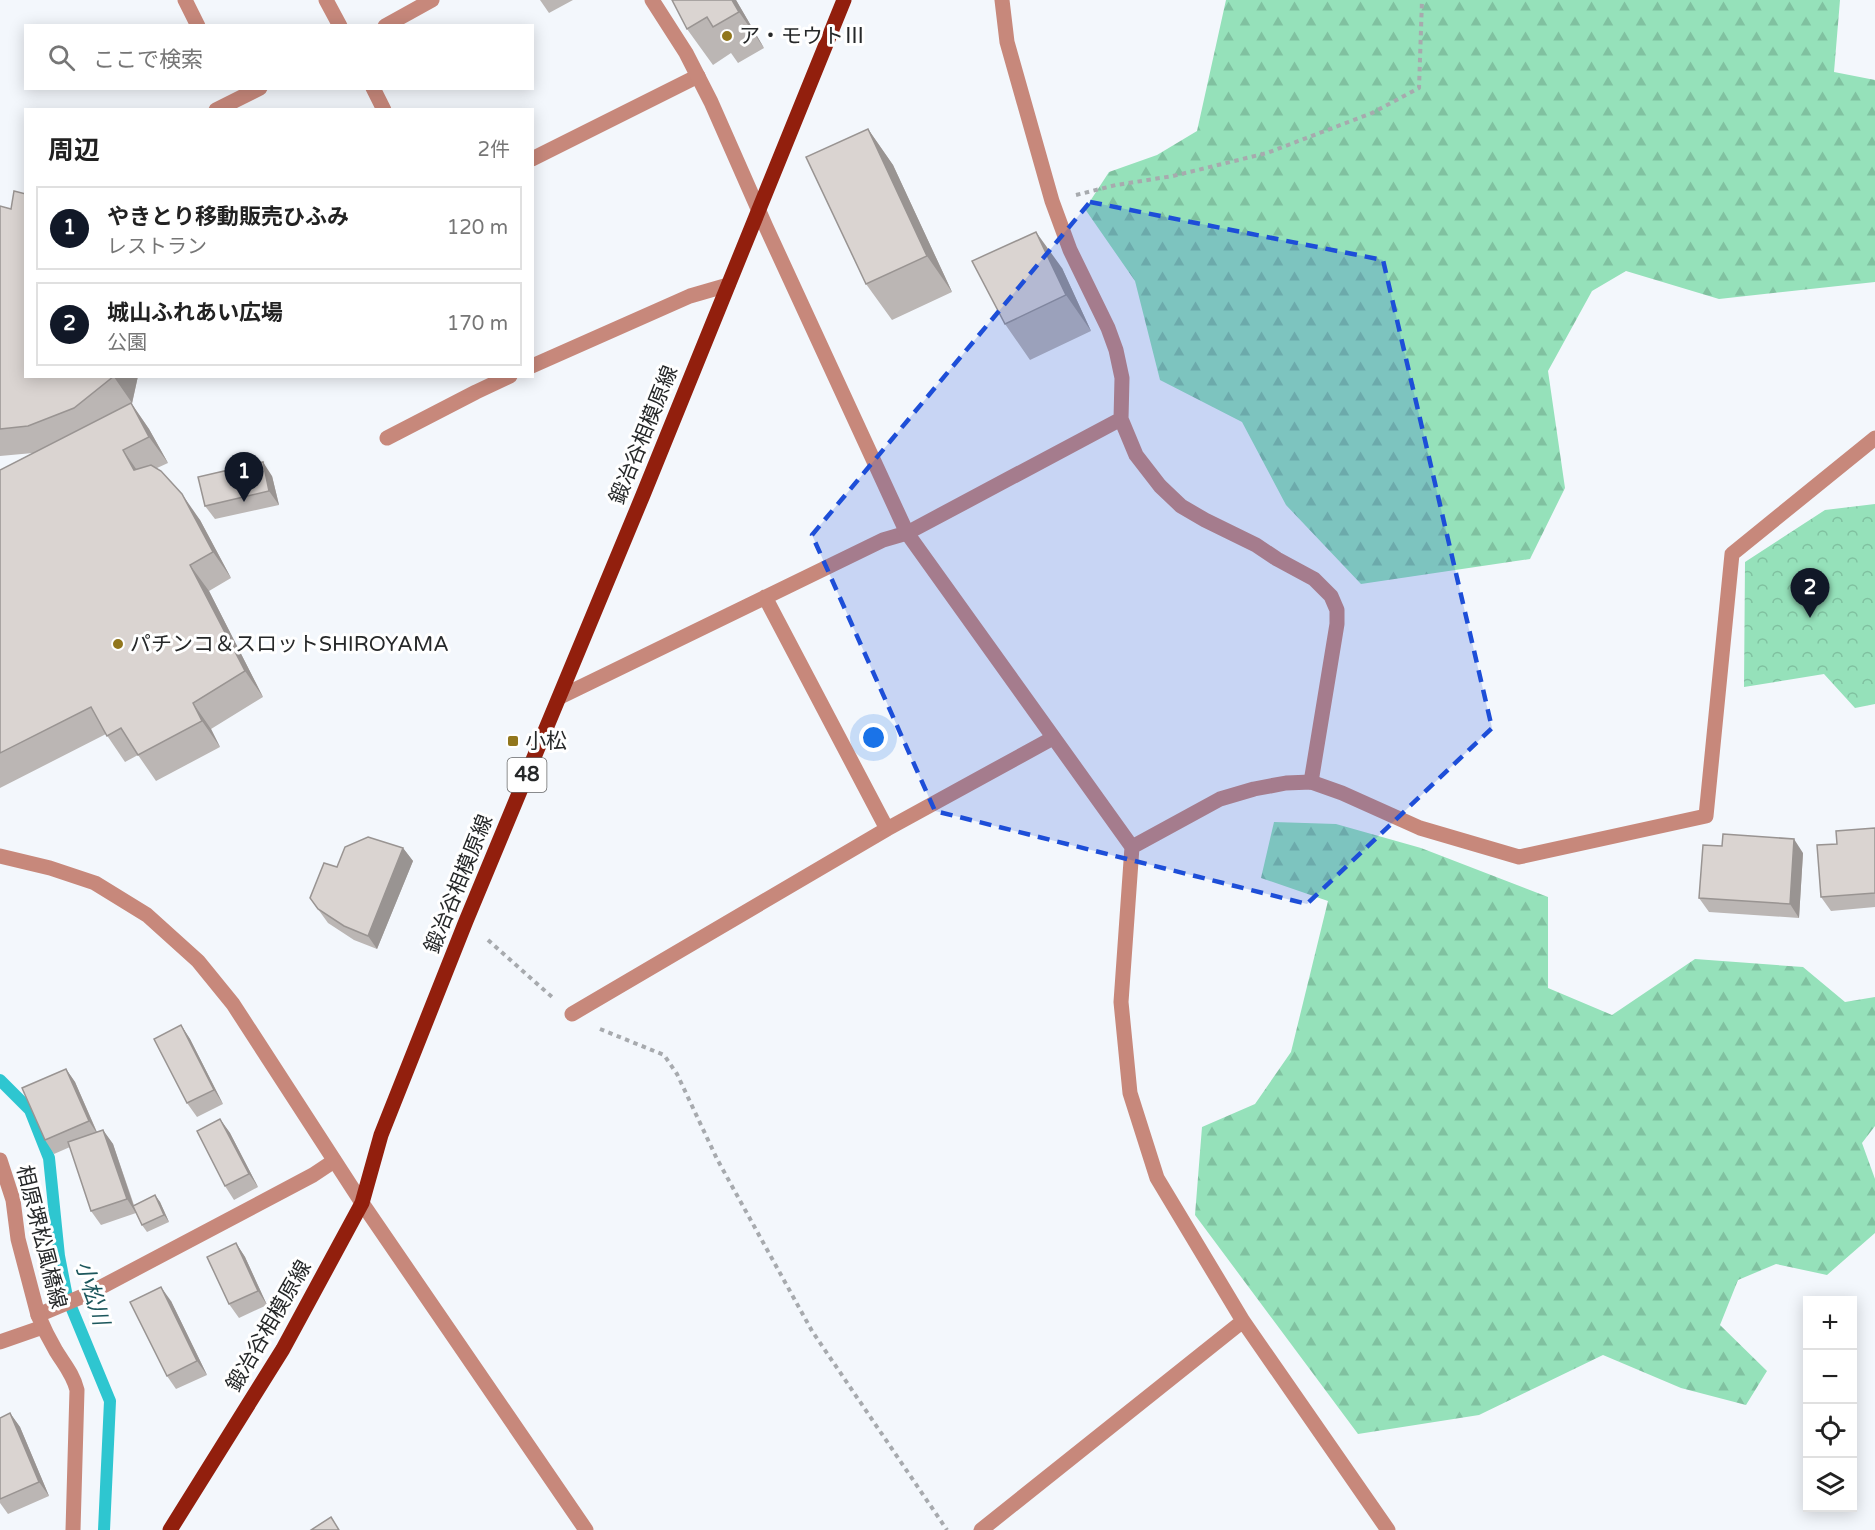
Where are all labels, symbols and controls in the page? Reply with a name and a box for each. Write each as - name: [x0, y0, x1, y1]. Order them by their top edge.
- search box: [24, 24, 534, 90]
- place label: ア・モウトⅢ: [739, 24, 865, 49]
- marker: ア・モウトⅢ: [720, 29, 734, 43]
- icon: search: [45, 41, 78, 74]
- text: ここで検索: [93, 47, 203, 73]
- text: 周辺: [48, 135, 100, 166]
- text: 2件: [477, 138, 510, 162]
- text: やきとり移動販売ひふみ: [107, 204, 349, 230]
- text: 1: [63, 216, 76, 240]
- text: 120 m: [447, 216, 508, 240]
- text: レストラン: [107, 235, 207, 259]
- text: 城山ふれあい広場: [107, 300, 283, 326]
- text: 2: [63, 312, 76, 336]
- text: 170 m: [447, 312, 508, 336]
- text: 公園: [107, 331, 147, 355]
- street label: 鍛冶谷相模原線: [605, 362, 683, 508]
- pin: 1: [224, 452, 264, 502]
- pin: 2: [1790, 568, 1830, 618]
- place label: パチンコ＆スロットSHIROYAMA: [130, 632, 449, 657]
- marker: パチンコ＆スロットSHIROYAMA: [111, 637, 125, 651]
- your location: [859, 723, 888, 752]
- place label: 小松: [525, 729, 567, 754]
- marker: 小松: [506, 734, 520, 748]
- road number: 48: [508, 758, 546, 792]
- street label: 鍛冶谷相模原線: [420, 811, 498, 957]
- street label: 相原堺松風橋線: [11, 1163, 71, 1311]
- street label: 鍛冶谷相模原線: [221, 1256, 317, 1396]
- water label: 小松川: [70, 1258, 115, 1330]
- map controls: [1803, 1296, 1857, 1512]
- button: +: [1803, 1296, 1857, 1350]
- button: −: [1803, 1350, 1857, 1404]
- button: locate: [1803, 1404, 1857, 1458]
- button: layers: [1803, 1458, 1857, 1512]

